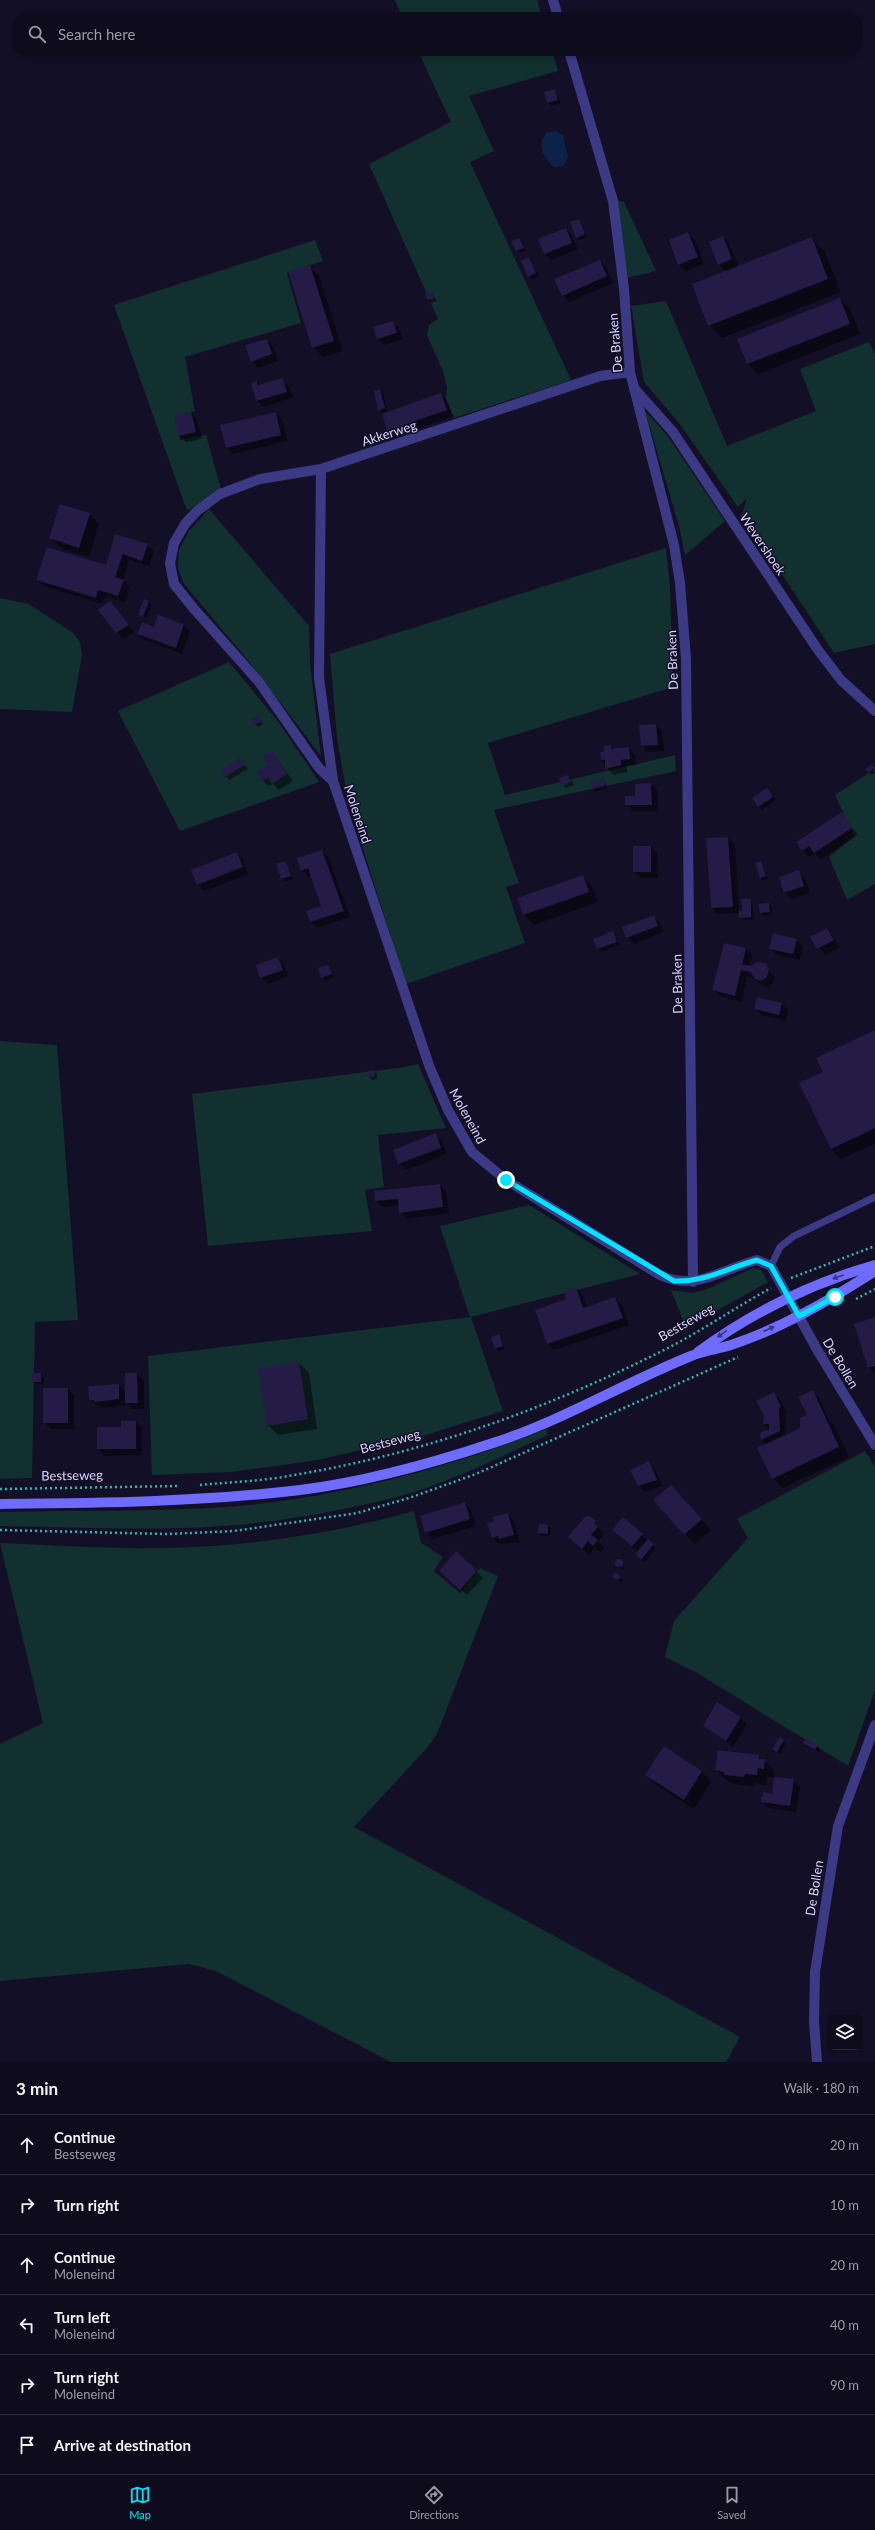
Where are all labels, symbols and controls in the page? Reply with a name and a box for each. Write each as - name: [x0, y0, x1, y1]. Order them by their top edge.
- search box: [12, 12, 863, 56]
- icon: search: [26, 23, 48, 45]
- text: Search here: [58, 25, 135, 43]
- street label: De Braken: [604, 313, 626, 373]
- street label: Akkerweg: [359, 417, 419, 449]
- street label: Wevershoek: [736, 510, 790, 578]
- street label: De Braken: [663, 630, 681, 690]
- street label: Moleneind: [341, 783, 375, 845]
- street label: De Braken: [668, 954, 686, 1014]
- street label: Moleneind: [446, 1085, 490, 1147]
- route end: [497, 1171, 515, 1189]
- one-way arrow: [831, 1274, 843, 1280]
- route start: [826, 1288, 844, 1306]
- street label: Bestseweg: [655, 1300, 717, 1344]
- one-way arrow: [764, 1325, 776, 1331]
- one-way arrow: [716, 1330, 727, 1338]
- street label: De Bollen: [820, 1335, 862, 1391]
- street label: Bestseweg: [358, 1425, 422, 1457]
- street label: Bestseweg: [41, 1466, 103, 1484]
- street label: De Bollen: [802, 1859, 826, 1917]
- map controls: [827, 2014, 863, 2050]
- button: layers: [827, 2014, 863, 2050]
- text: 3 min: [16, 2078, 58, 2099]
- text: Walk · 180 m: [783, 2080, 859, 2096]
- text: Continue: [54, 2128, 115, 2146]
- icon: ahead: [16, 2134, 38, 2156]
- text: 20 m: [830, 2137, 859, 2153]
- text: Bestseweg: [54, 2146, 116, 2162]
- icon: right: [16, 2194, 38, 2216]
- text: Turn right: [54, 2196, 119, 2214]
- text: 10 m: [830, 2197, 859, 2213]
- text: Continue: [54, 2248, 115, 2266]
- icon: ahead: [16, 2254, 38, 2276]
- text: 20 m: [830, 2257, 859, 2273]
- text: Moleneind: [54, 2266, 115, 2282]
- text: Turn left: [54, 2308, 110, 2326]
- icon: left: [16, 2314, 38, 2336]
- text: 40 m: [830, 2317, 859, 2333]
- text: Moleneind: [54, 2326, 115, 2342]
- text: Turn right: [54, 2368, 119, 2386]
- icon: right: [16, 2374, 38, 2396]
- text: 90 m: [830, 2377, 859, 2393]
- text: Moleneind: [54, 2386, 115, 2402]
- icon: arrive: [16, 2434, 38, 2456]
- text: Arrive at destination: [54, 2436, 191, 2454]
- tab: Map: [129, 2484, 151, 2521]
- tab: Directions: [409, 2484, 459, 2521]
- tab: Saved: [717, 2484, 746, 2521]

